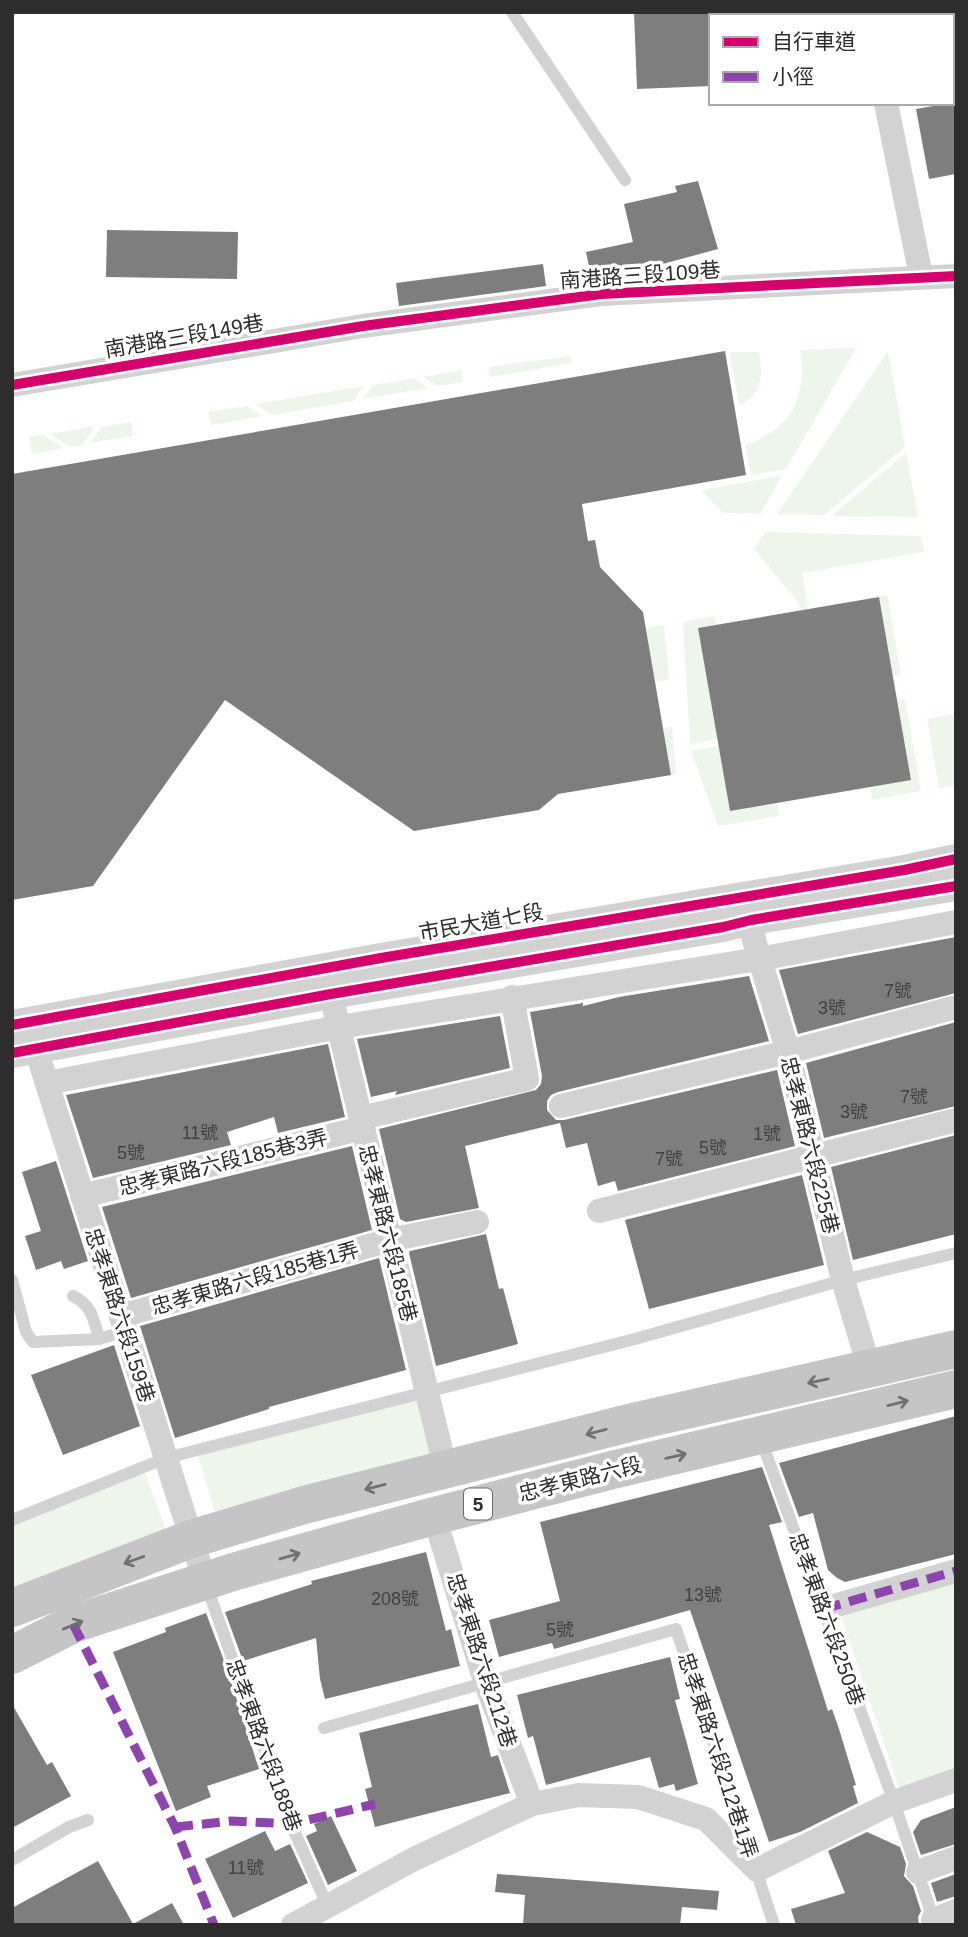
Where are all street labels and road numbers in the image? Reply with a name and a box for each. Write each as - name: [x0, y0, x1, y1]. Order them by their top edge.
- street label: 南港路三段109巷: [559, 258, 721, 292]
- street label: 南港路三段149巷: [103, 311, 265, 361]
- street label: 市民大道七段: [417, 900, 545, 944]
- street label: 忠孝東路六段225巷: [777, 1054, 843, 1236]
- street label: 忠孝東路六段185巷3弄: [116, 1125, 330, 1199]
- street label: 忠孝東路六段185巷: [355, 1142, 421, 1324]
- street label: 忠孝東路六段159巷: [81, 1225, 159, 1405]
- street label: 忠孝東路六段185巷1弄: [149, 1237, 361, 1319]
- street label: 忠孝東路六段: [516, 1453, 644, 1505]
- road number: 5: [464, 1488, 492, 1520]
- street label: 忠孝東路六段250巷: [785, 1530, 869, 1708]
- street label: 忠孝東路六段212巷: [443, 1570, 521, 1750]
- street label: 忠孝東路六段212巷1弄: [674, 1649, 762, 1861]
- street label: 忠孝東路六段188巷: [222, 1656, 306, 1834]

